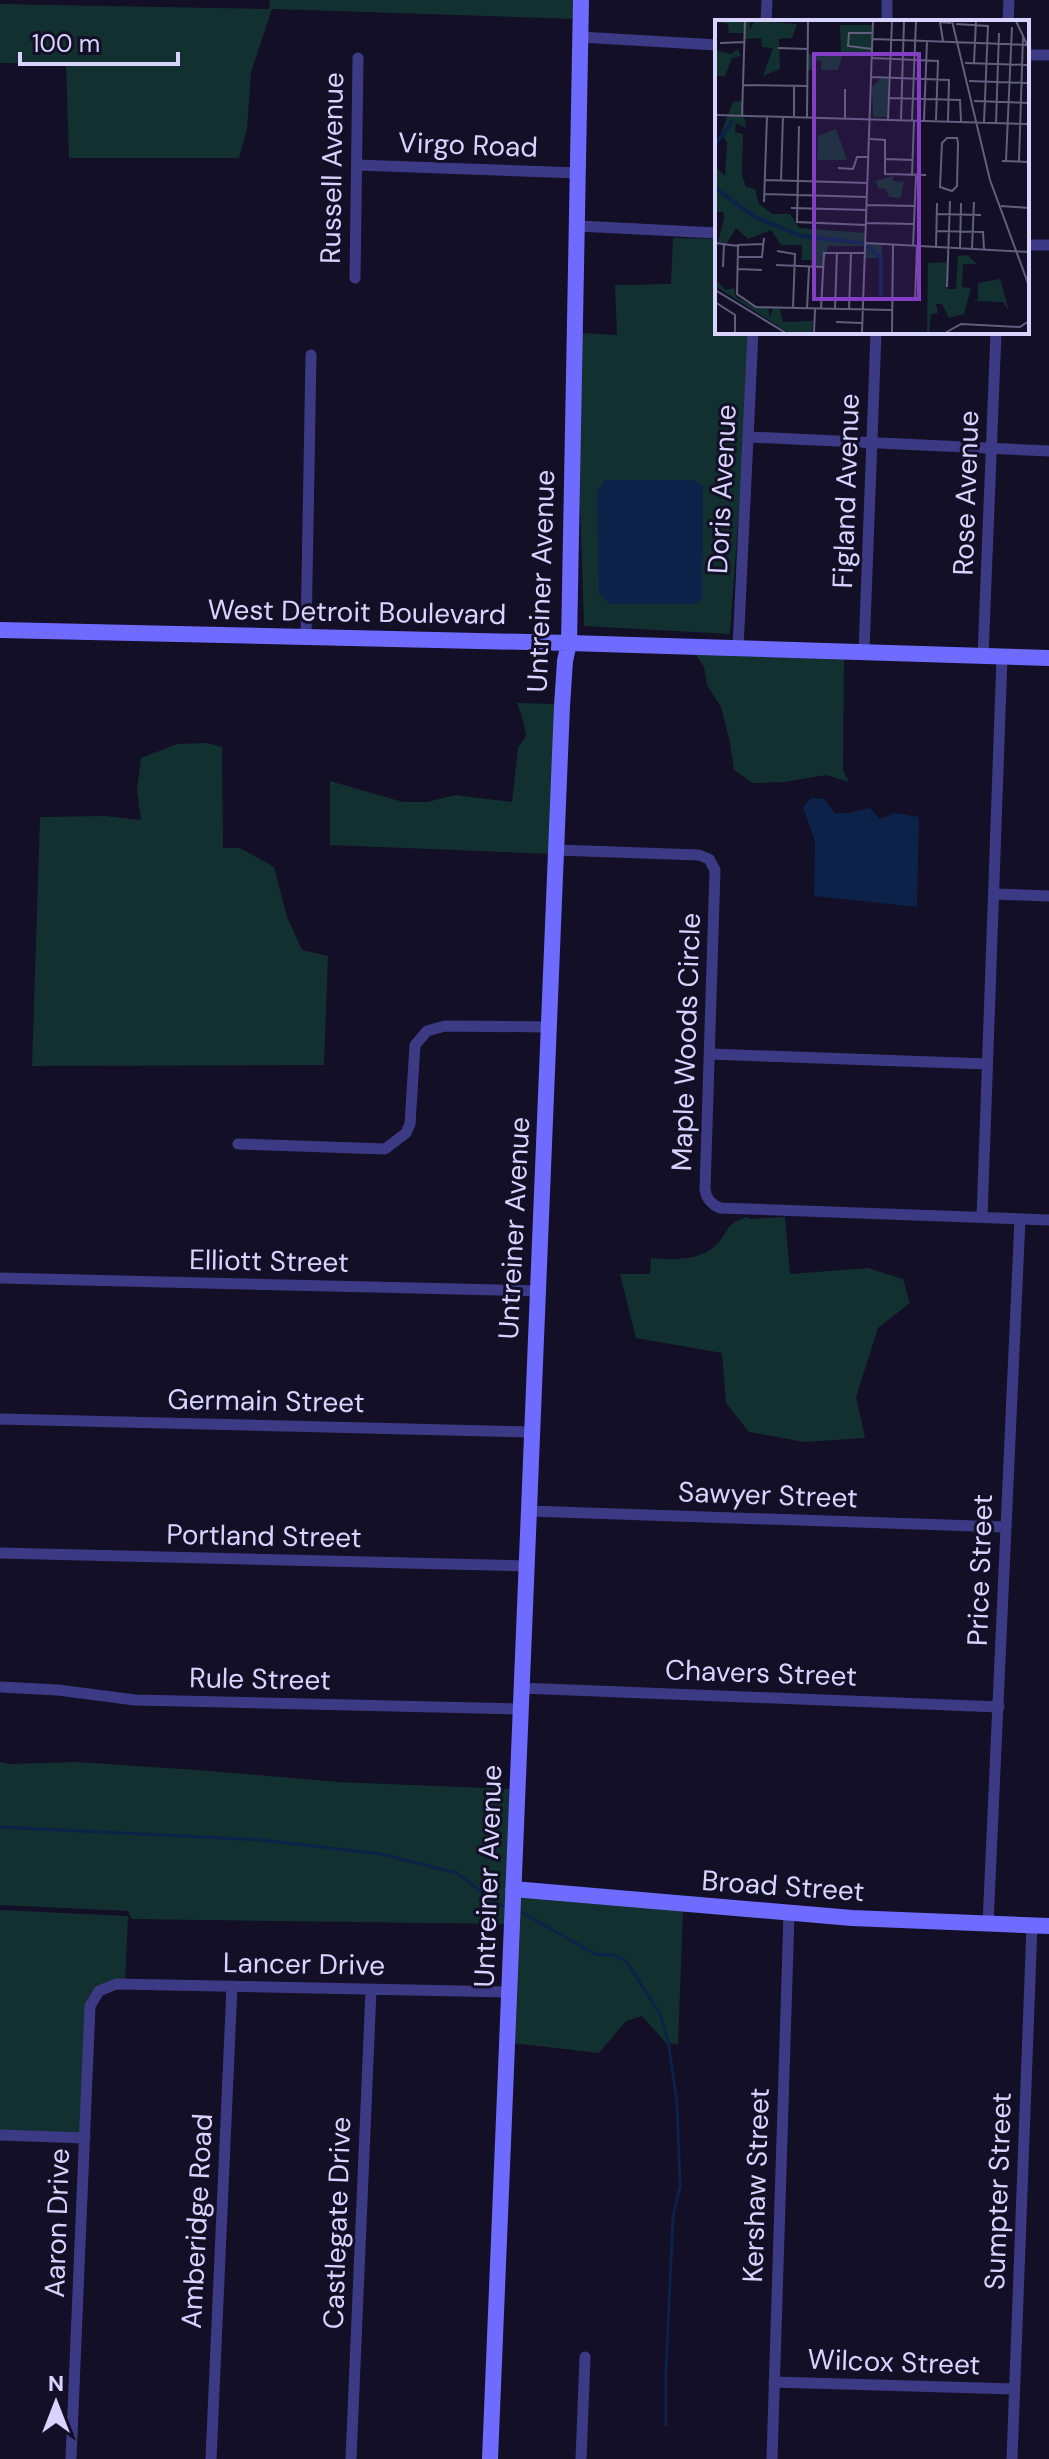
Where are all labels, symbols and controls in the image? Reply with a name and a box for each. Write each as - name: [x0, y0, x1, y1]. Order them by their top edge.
- scale bar: [20, 16, 178, 66]
- inset map: [715, 20, 1029, 334]
- text: 100 m: [32, 28, 100, 59]
- street label: Russell Avenue: [312, 72, 352, 264]
- street label: Virgo Road: [398, 124, 538, 166]
- street label: Figland Avenue: [824, 393, 868, 589]
- street label: Doris Avenue: [699, 403, 745, 575]
- street label: Rose Avenue: [945, 410, 987, 576]
- street label: Untreiner Avenue: [519, 469, 563, 693]
- street label: West Detroit Boulevard: [207, 591, 507, 633]
- street label: Maple Woods Circle: [663, 912, 709, 1172]
- street label: Untreiner Avenue: [490, 1116, 538, 1340]
- street label: Elliott Street: [189, 1241, 349, 1281]
- street label: Germain Street: [167, 1381, 365, 1421]
- street label: Sawyer Street: [677, 1473, 859, 1517]
- street label: Price Street: [959, 1493, 1001, 1647]
- street label: Portland Street: [166, 1516, 362, 1556]
- street label: Chavers Street: [664, 1651, 858, 1695]
- street label: Rule Street: [189, 1659, 331, 1699]
- street label: Untreiner Avenue: [466, 1764, 510, 1988]
- street label: Broad Street: [700, 1862, 866, 1910]
- street label: Lancer Drive: [223, 1944, 385, 1984]
- street label: Kershaw Street: [734, 2087, 778, 2283]
- street label: Sumpter Street: [976, 2091, 1020, 2291]
- street label: Amberidge Road: [173, 2113, 221, 2329]
- street label: Castlegate Drive: [315, 2116, 359, 2330]
- street label: Aaron Drive: [36, 2148, 78, 2298]
- street label: Wilcox Street: [807, 2340, 981, 2384]
- north arrow: [16, 2363, 96, 2443]
- text: N: [48, 2369, 64, 2398]

